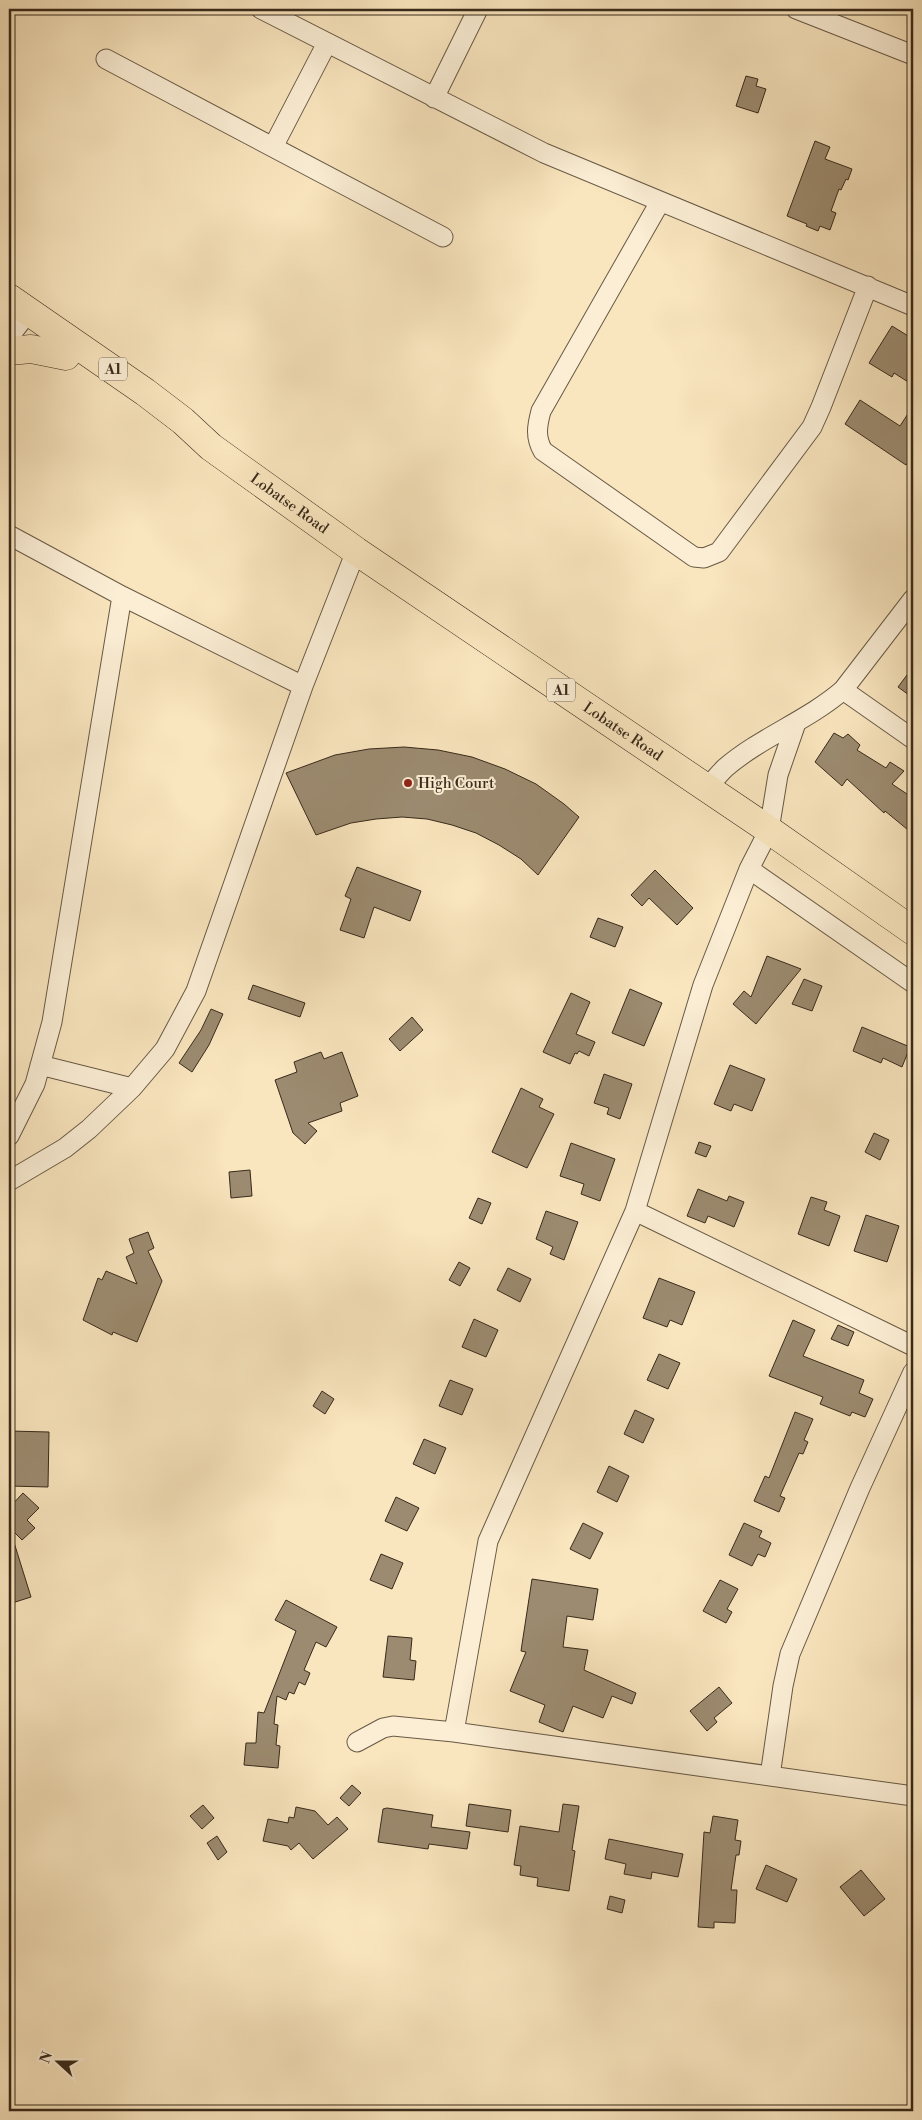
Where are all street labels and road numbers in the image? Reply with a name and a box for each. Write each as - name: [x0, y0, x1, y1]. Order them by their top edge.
- road number: A1: [99, 358, 127, 380]
- street label: Lobatse Road: [246, 469, 333, 539]
- road number: A1: [547, 678, 575, 702]
- street label: Lobatse Road: [579, 698, 667, 766]

